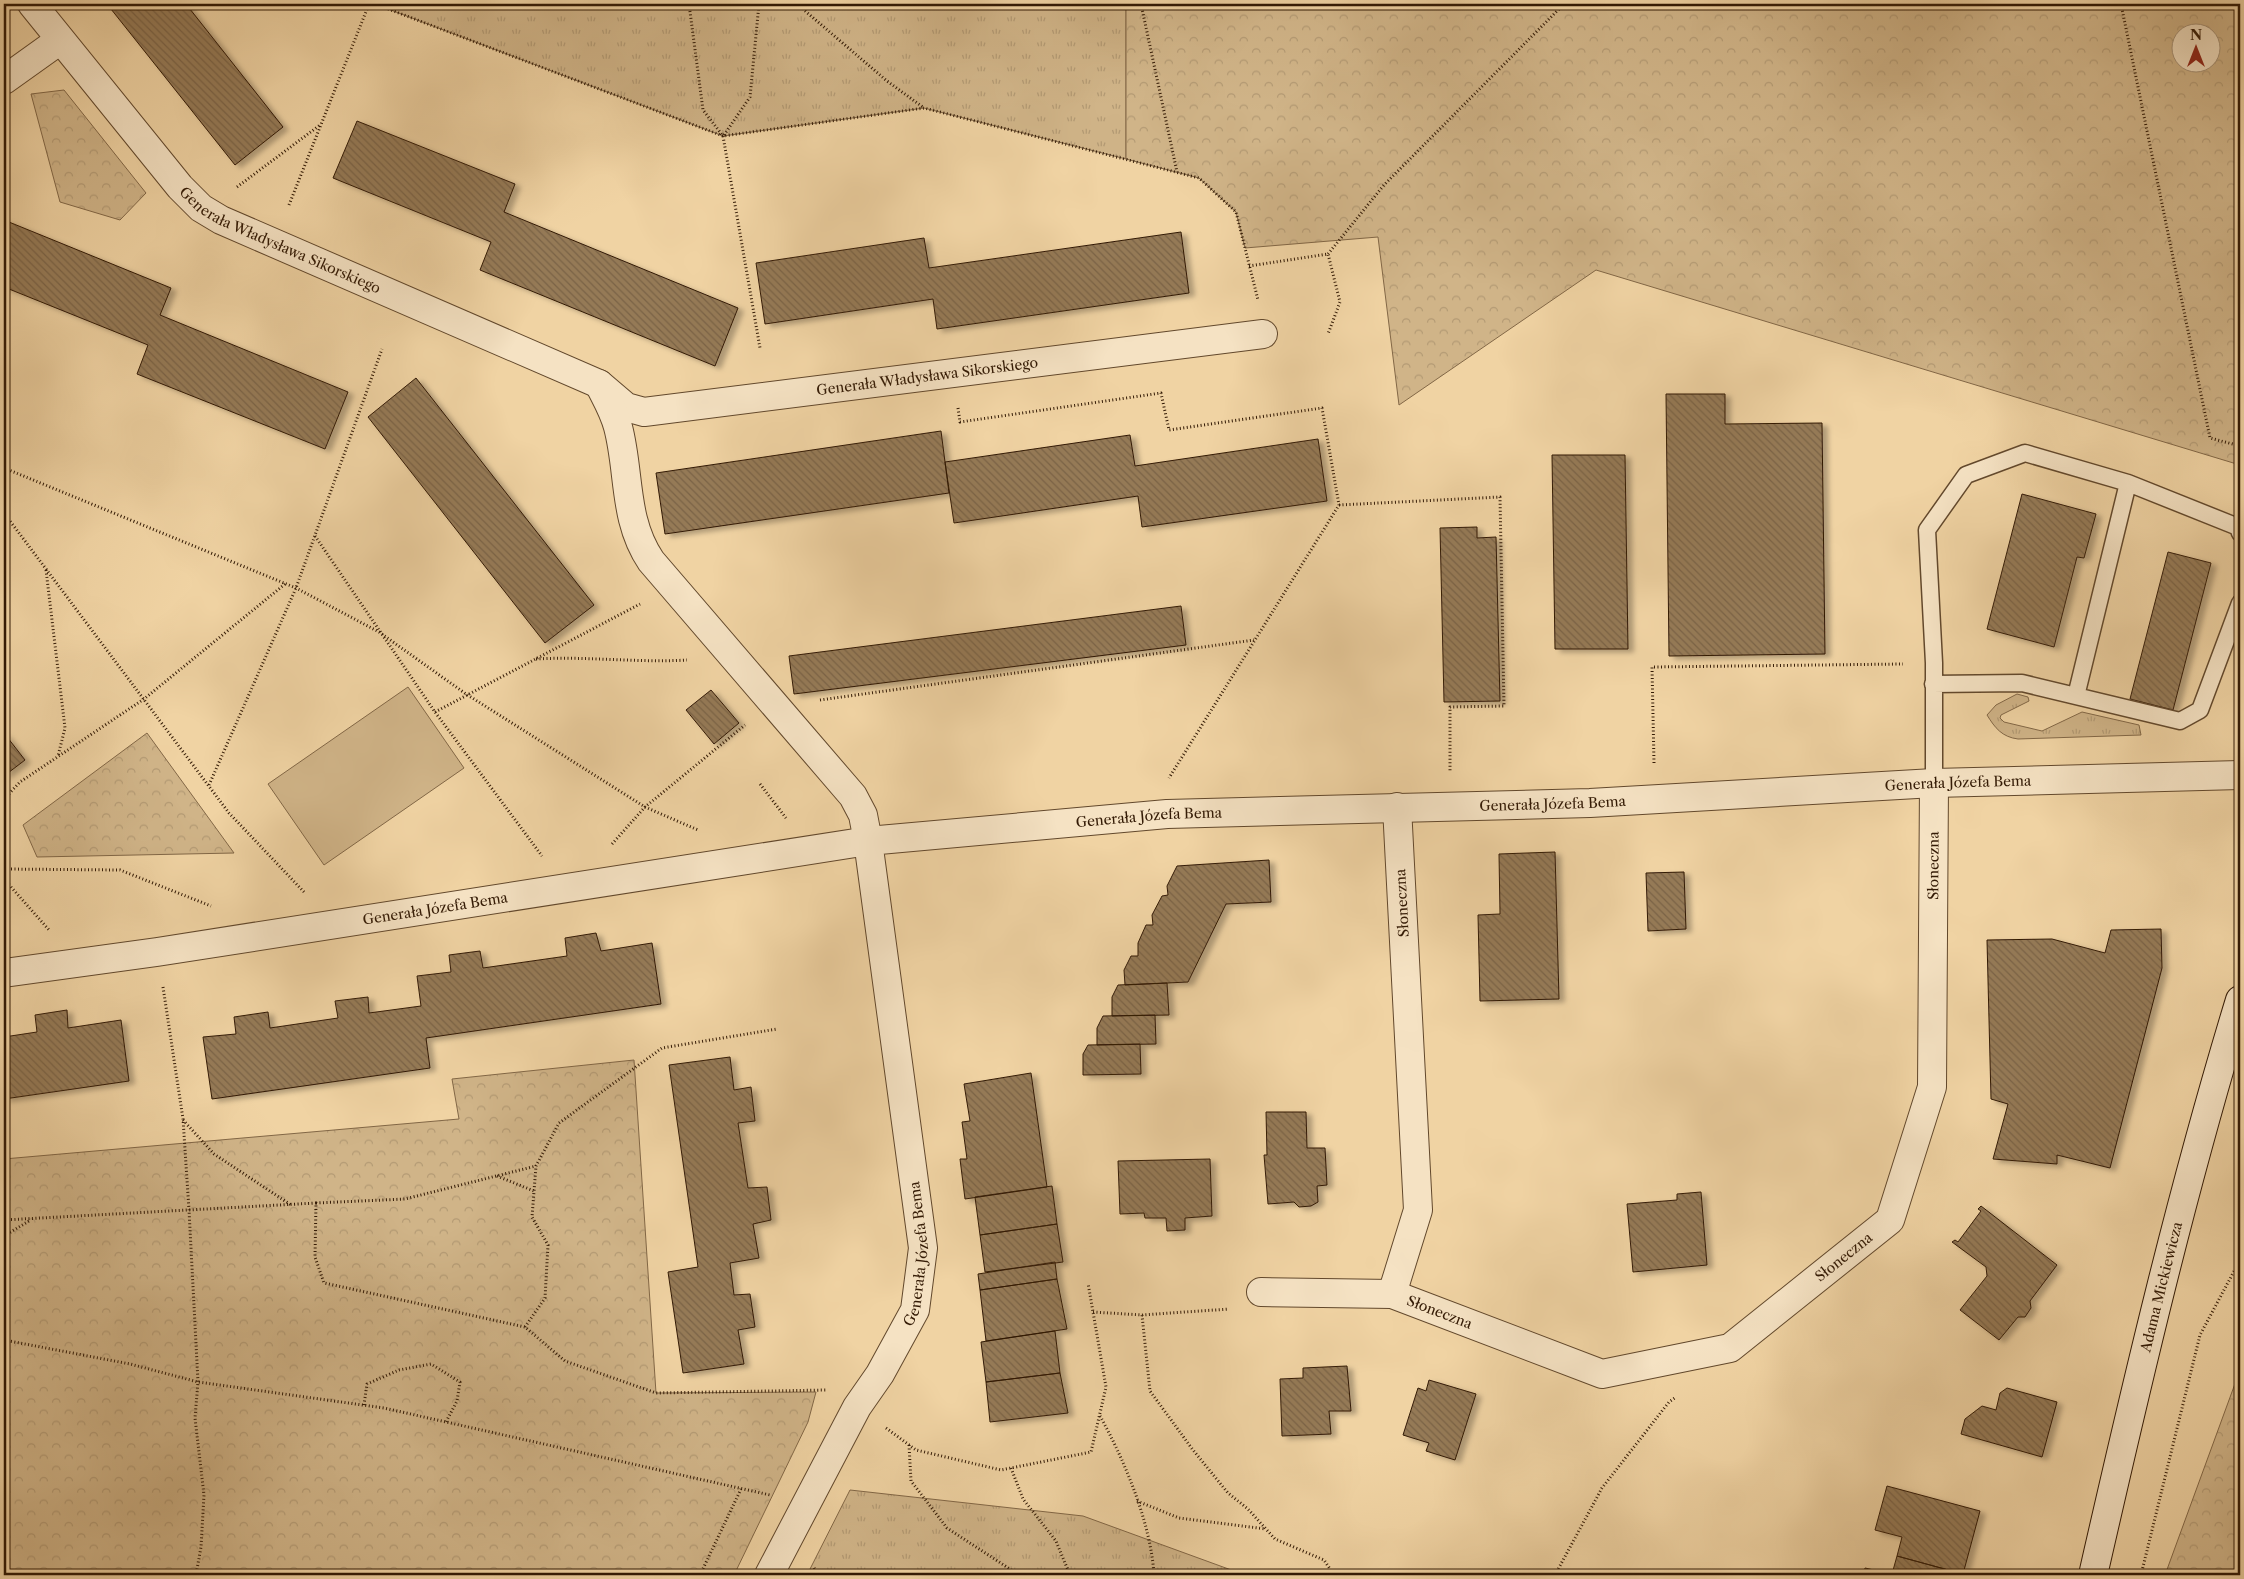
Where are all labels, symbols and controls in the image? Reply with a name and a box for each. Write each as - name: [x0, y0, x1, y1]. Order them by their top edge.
- north arrow: [2172, 22, 2222, 72]
- text: N: [2190, 26, 2202, 44]
- street label: Generała Władysława Sikorskiego: [176, 183, 384, 297]
- street label: Generała Władysława Sikorskiego: [815, 353, 1039, 399]
- street label: Generała Józefa Bema: [1884, 771, 2032, 795]
- street label: Generała Józefa Bema: [1479, 792, 1627, 815]
- street label: Generała Józefa Bema: [1075, 804, 1223, 831]
- street label: Słoneczna: [1924, 831, 1943, 900]
- street label: Słoneczna: [1391, 868, 1413, 938]
- street label: Generała Józefa Bema: [361, 888, 510, 929]
- street label: Generała Józefa Bema: [899, 1180, 932, 1329]
- street label: Adama Mickiewicza: [2136, 1219, 2186, 1355]
- street label: Słoneczna: [1811, 1228, 1877, 1285]
- street label: Słoneczna: [1404, 1292, 1475, 1333]

